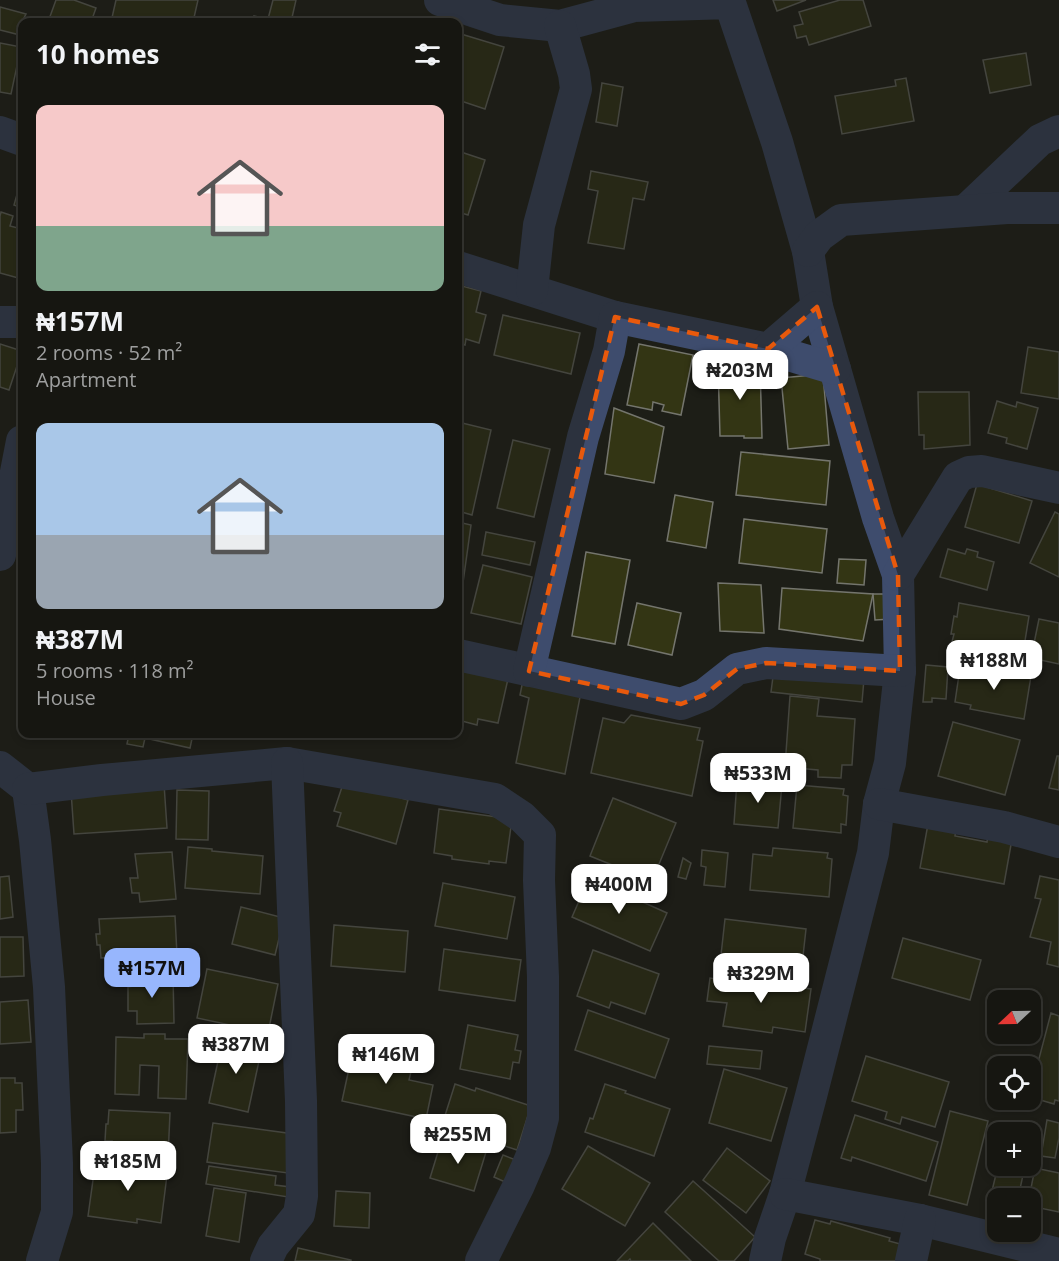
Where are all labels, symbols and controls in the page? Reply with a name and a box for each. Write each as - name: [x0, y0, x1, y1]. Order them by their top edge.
- text: 10 homes: [36, 36, 160, 72]
- icon: filters: [411, 38, 444, 71]
- icon: home: [186, 144, 294, 252]
- text: ₦157M: [36, 303, 124, 339]
- text: 2 rooms · 52 m²: [36, 339, 182, 366]
- pin: ₦203M: [698, 350, 782, 401]
- text: ₦203M: [706, 356, 774, 383]
- text: Apartment: [36, 366, 136, 393]
- icon: home: [186, 462, 294, 570]
- text: ₦387M: [36, 621, 124, 657]
- pin: ₦188M: [952, 640, 1036, 691]
- text: ₦188M: [960, 646, 1028, 673]
- text: 5 rooms · 118 m²: [36, 657, 194, 684]
- text: House: [36, 684, 96, 711]
- pin: ₦533M: [716, 753, 800, 804]
- text: ₦533M: [724, 759, 792, 786]
- pin: ₦400M: [577, 864, 661, 915]
- text: ₦400M: [585, 870, 653, 897]
- pin: ₦157M: [110, 948, 194, 999]
- pin: ₦329M: [719, 953, 803, 1004]
- text: ₦157M: [118, 954, 186, 981]
- text: ₦329M: [727, 959, 795, 986]
- north arrow: [987, 990, 1041, 1044]
- map controls: [987, 990, 1041, 1242]
- pin: ₦387M: [194, 1024, 278, 1075]
- text: ₦387M: [202, 1030, 270, 1057]
- pin: ₦146M: [344, 1034, 428, 1085]
- text: ₦146M: [352, 1040, 420, 1067]
- button: locate: [987, 1056, 1041, 1110]
- pin: ₦255M: [416, 1114, 500, 1165]
- text: ₦255M: [424, 1120, 492, 1147]
- button: +: [987, 1122, 1041, 1176]
- pin: ₦185M: [86, 1141, 170, 1192]
- text: ₦185M: [94, 1147, 162, 1174]
- button: −: [987, 1188, 1041, 1242]

